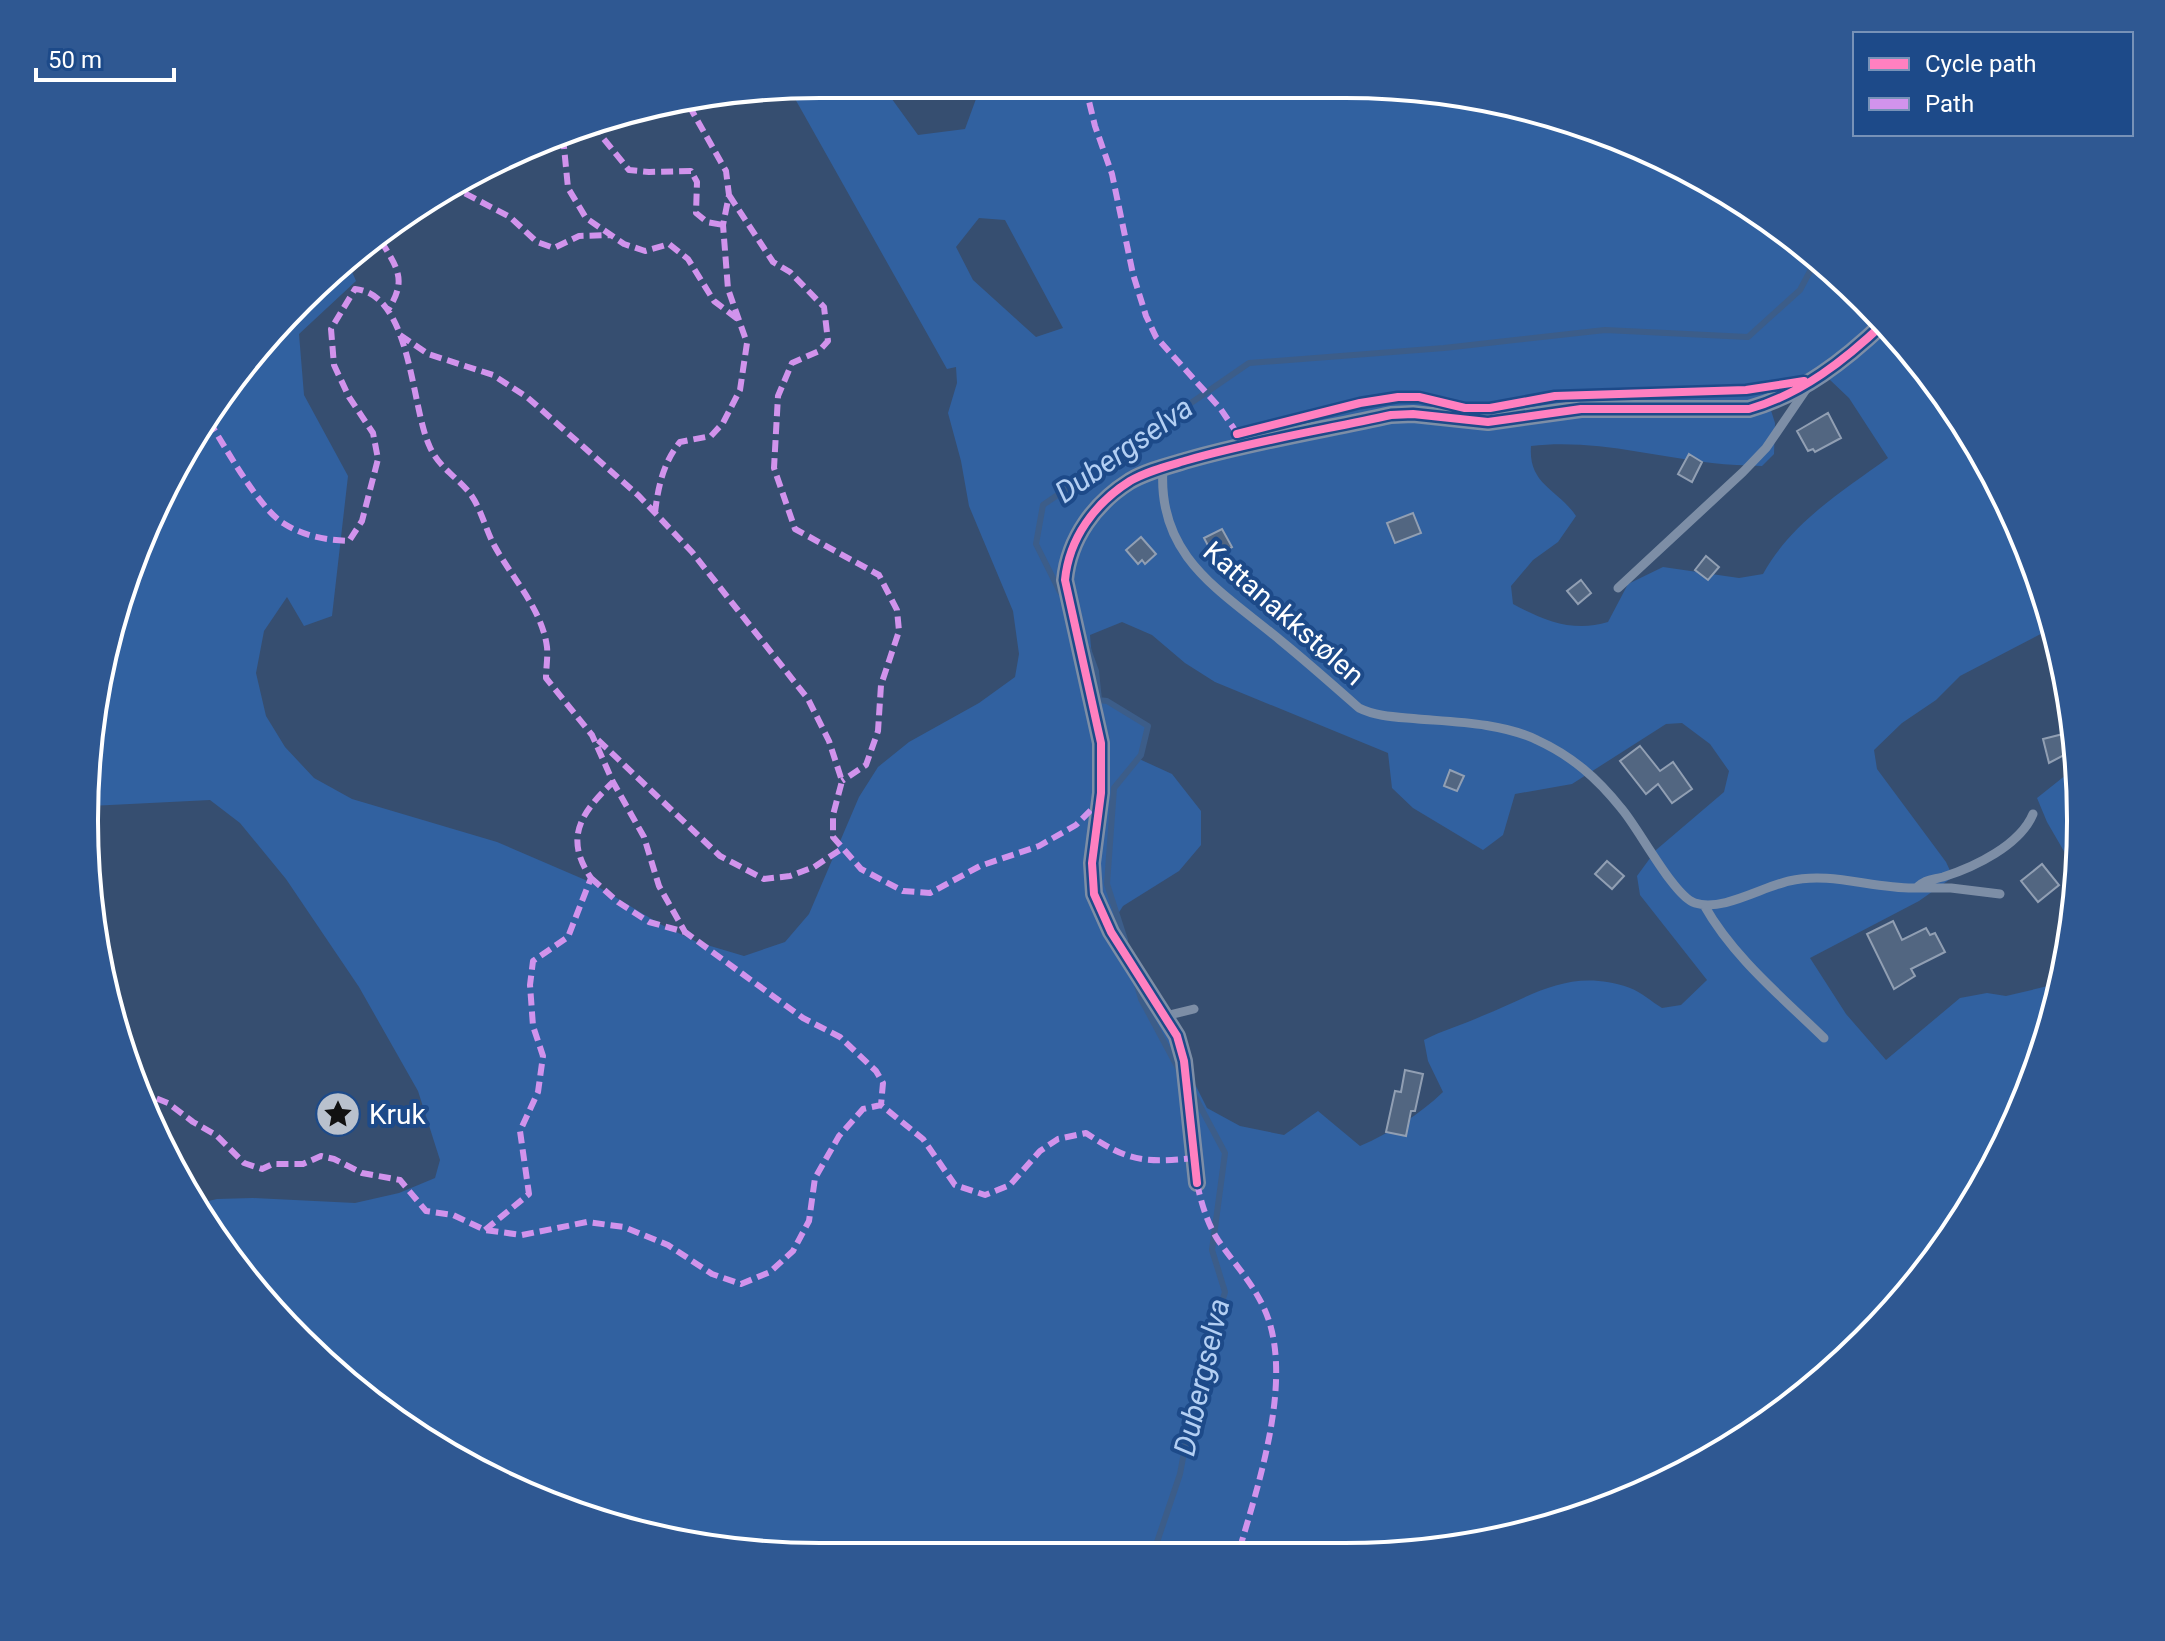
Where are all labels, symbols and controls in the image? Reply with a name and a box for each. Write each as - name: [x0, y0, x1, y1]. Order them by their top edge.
- scale bar: [36, 32, 174, 82]
- legend: [1853, 32, 2133, 136]
- text: 50 m: [48, 46, 102, 74]
- text: Cycle path: [1925, 50, 2037, 78]
- text: Path: [1925, 90, 1974, 118]
- water label: Dubergselva: [1048, 389, 1199, 510]
- street label: Kattanakkstølen: [1197, 535, 1371, 692]
- place icon: Kruk: [314, 1090, 362, 1138]
- place label: Kruk: [369, 1098, 426, 1131]
- water label: Dubergselva: [1166, 1295, 1237, 1459]

